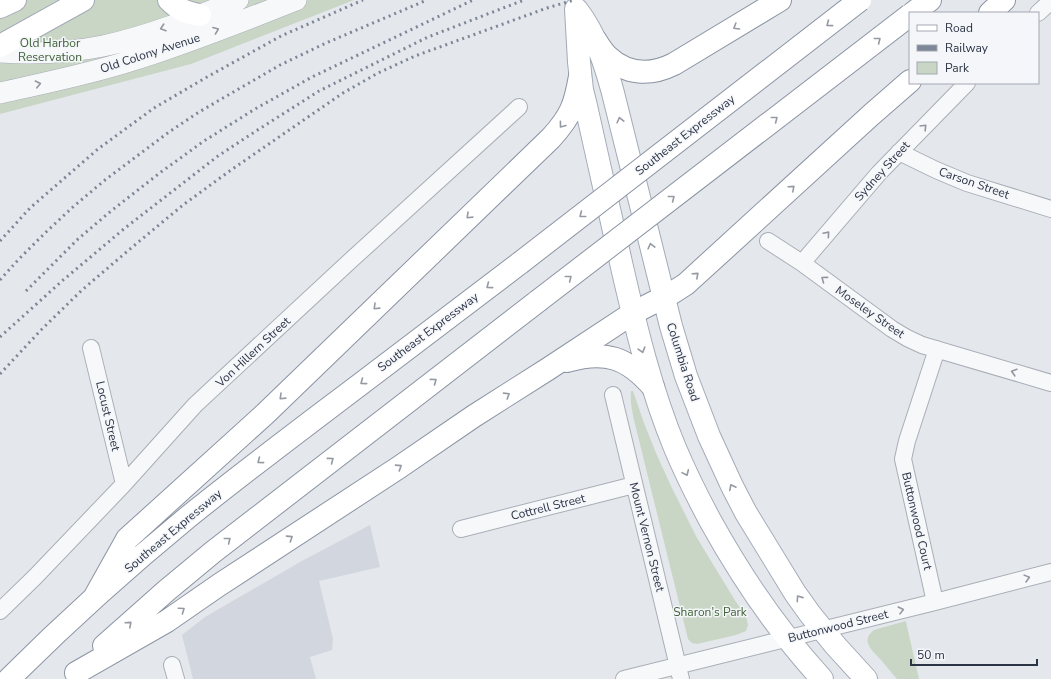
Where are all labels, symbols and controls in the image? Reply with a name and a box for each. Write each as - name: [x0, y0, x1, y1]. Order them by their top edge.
- legend: [909, 12, 1039, 84]
- one-way arrow: [826, 19, 833, 26]
- text: Road: [945, 20, 973, 36]
- one-way arrow: [733, 22, 740, 29]
- one-way arrow: [160, 24, 167, 32]
- one-way arrow: [212, 27, 219, 35]
- street label: Old Colony Avenue: [98, 29, 202, 77]
- park label: Old Harbor Reservation: [18, 35, 82, 65]
- one-way arrow: [874, 37, 881, 44]
- text: Railway: [945, 40, 989, 56]
- text: Park: [945, 60, 970, 76]
- one-way arrow: [34, 80, 41, 89]
- street label: Southeast Expressway: [632, 91, 739, 179]
- one-way arrow: [617, 117, 625, 123]
- one-way arrow: [771, 117, 778, 124]
- one-way arrow: [559, 120, 566, 127]
- one-way arrow: [919, 124, 926, 132]
- street label: Sydney Street: [851, 137, 914, 204]
- street label: Carson Street: [937, 163, 1012, 203]
- one-way arrow: [787, 186, 794, 193]
- one-way arrow: [668, 196, 675, 203]
- one-way arrow: [580, 210, 587, 217]
- one-way arrow: [466, 211, 474, 219]
- one-way arrow: [822, 231, 829, 238]
- one-way arrow: [647, 243, 656, 250]
- one-way arrow: [691, 273, 698, 280]
- one-way arrow: [565, 275, 572, 282]
- one-way arrow: [821, 277, 828, 284]
- one-way arrow: [486, 282, 493, 289]
- street label: Moseley Street: [832, 282, 908, 342]
- street label: Southeast Expressway: [374, 288, 482, 375]
- one-way arrow: [373, 302, 381, 309]
- street label: Von Hillern Street: [212, 313, 294, 391]
- street label: Columbia Road: [663, 321, 703, 403]
- one-way arrow: [638, 347, 646, 354]
- one-way arrow: [1010, 368, 1017, 377]
- one-way arrow: [360, 377, 367, 385]
- one-way arrow: [430, 379, 437, 386]
- street label: Locust Street: [92, 380, 124, 453]
- one-way arrow: [279, 392, 287, 400]
- one-way arrow: [503, 392, 510, 400]
- one-way arrow: [257, 456, 264, 463]
- one-way arrow: [327, 457, 334, 465]
- one-way arrow: [395, 464, 402, 472]
- one-way arrow: [681, 468, 689, 476]
- street label: Buttonwood Court: [898, 471, 936, 572]
- street label: Mount Vernon Street: [626, 481, 669, 594]
- one-way arrow: [729, 484, 737, 491]
- street label: Southeast Expressway: [121, 485, 226, 576]
- street label: Cottrell Street: [509, 490, 588, 524]
- one-way arrow: [286, 535, 293, 543]
- one-way arrow: [224, 537, 231, 544]
- one-way arrow: [1023, 574, 1030, 583]
- one-way arrow: [796, 595, 804, 602]
- park label: Sharon's Park: [673, 604, 748, 620]
- street label: Buttonwood Street: [786, 606, 890, 646]
- one-way arrow: [178, 607, 185, 615]
- one-way arrow: [898, 607, 904, 615]
- one-way arrow: [124, 621, 132, 628]
- scale bar: [911, 641, 1037, 667]
- text: 50 m: [917, 647, 945, 663]

